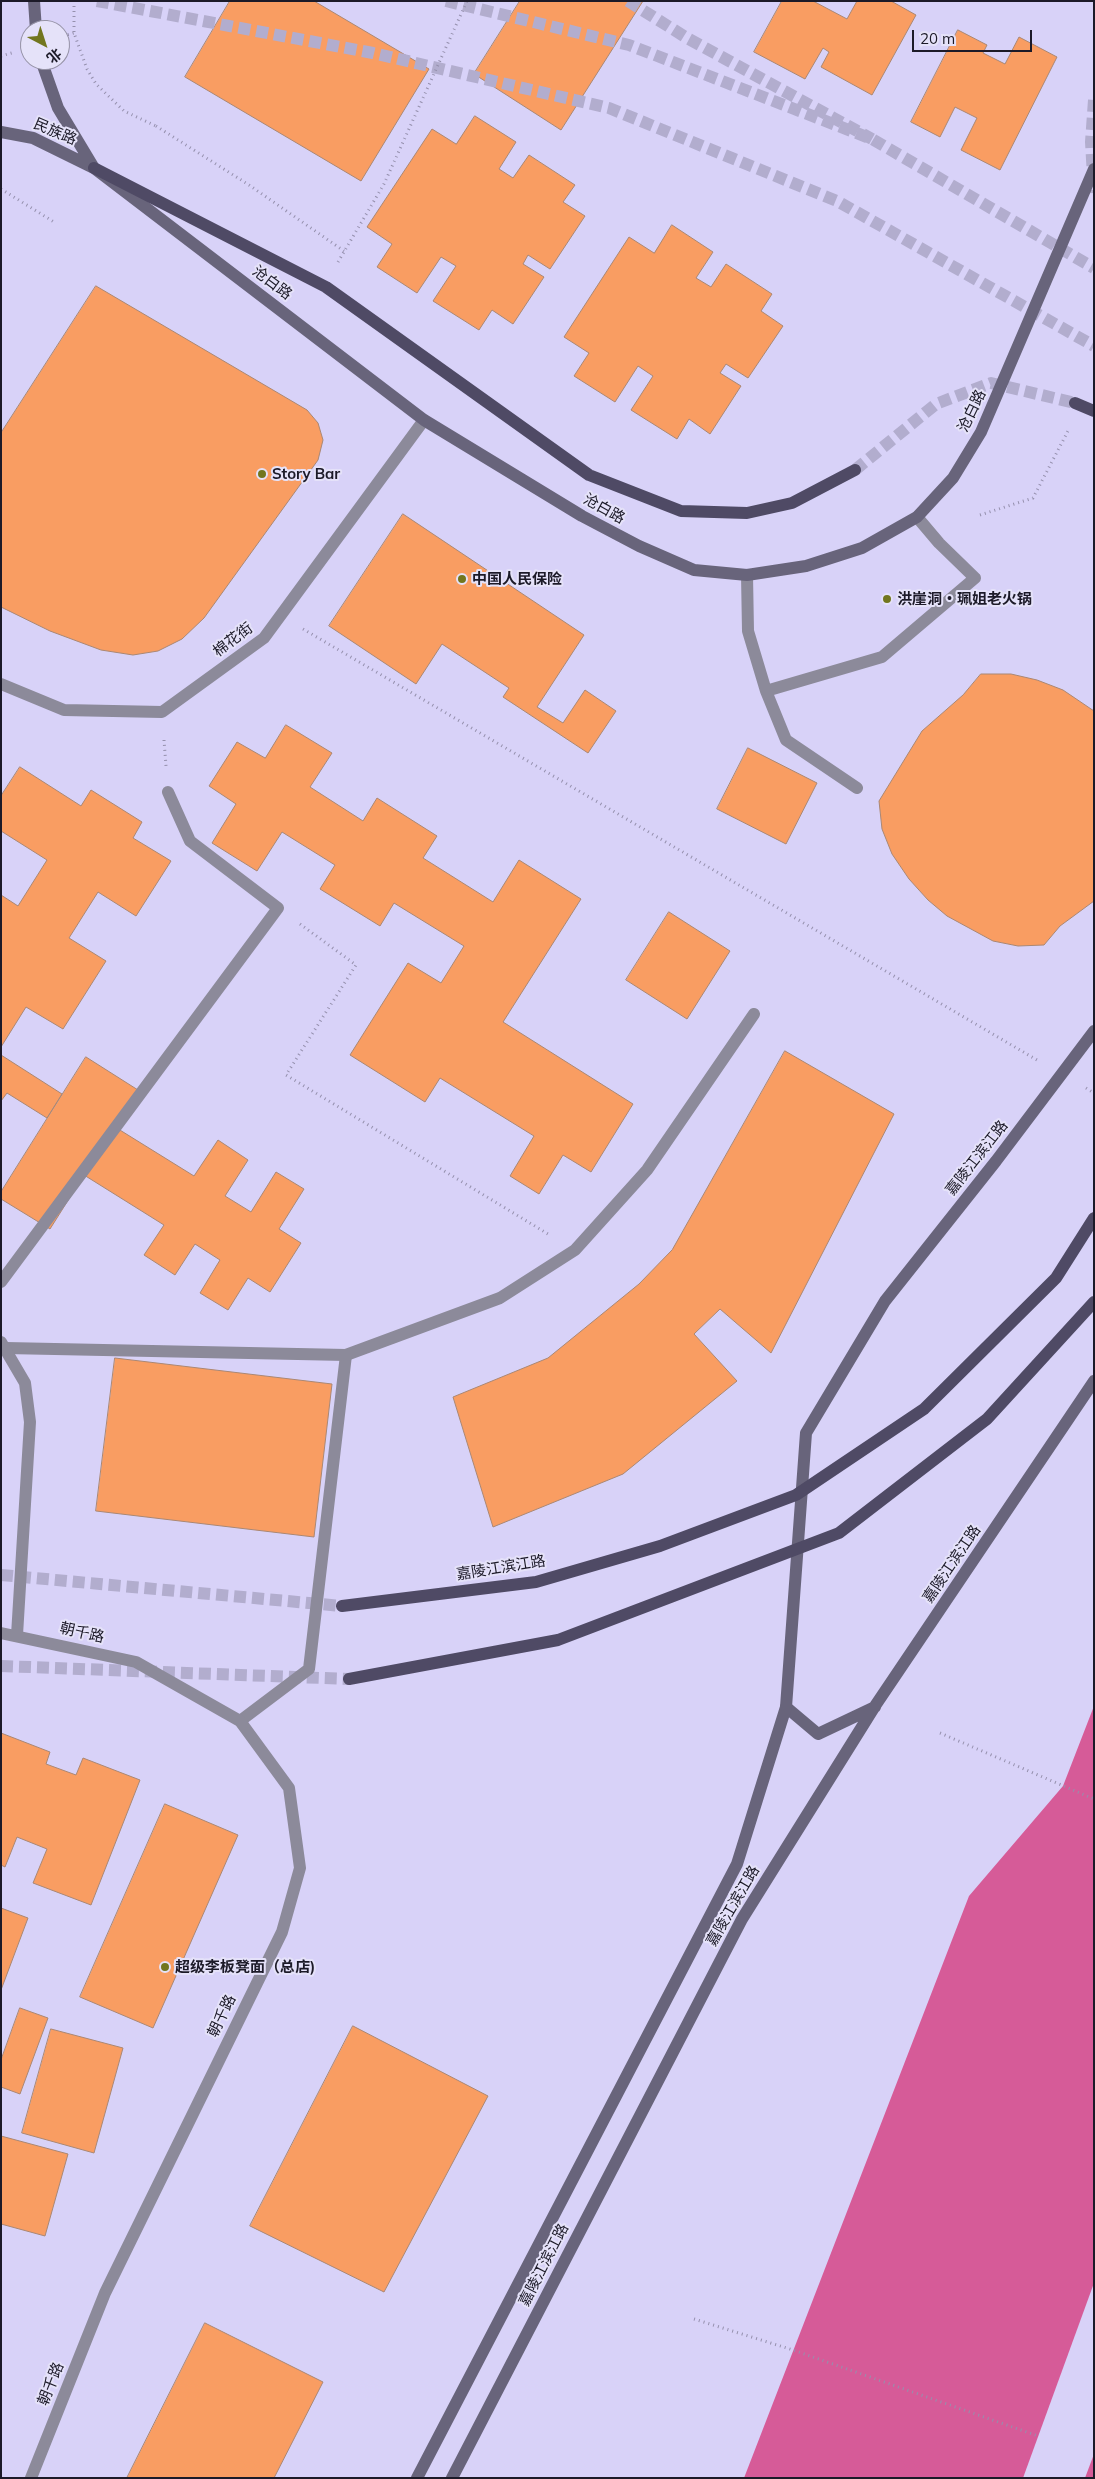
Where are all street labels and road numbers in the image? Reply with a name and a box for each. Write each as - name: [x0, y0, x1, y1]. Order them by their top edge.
- street label: 民族路: [31, 115, 79, 149]
- street label: 沧白路: [249, 262, 295, 304]
- street label: 沧白路: [954, 387, 990, 435]
- street label: 沧白路: [580, 490, 628, 528]
- street label: 棉花街: [210, 619, 256, 661]
- street label: 嘉陵江滨江路: [942, 1117, 1012, 1199]
- street label: 嘉陵江滨江路: [919, 1522, 985, 1606]
- street label: 嘉陵江滨江路: [455, 1552, 547, 1584]
- street label: 朝千路: [58, 1619, 106, 1647]
- street label: 嘉陵江滨江路: [703, 1863, 763, 1949]
- street label: 朝千路: [204, 1992, 240, 2040]
- street label: 嘉陵江滨江路: [516, 2221, 572, 2309]
- street label: 朝千路: [34, 2360, 68, 2408]

